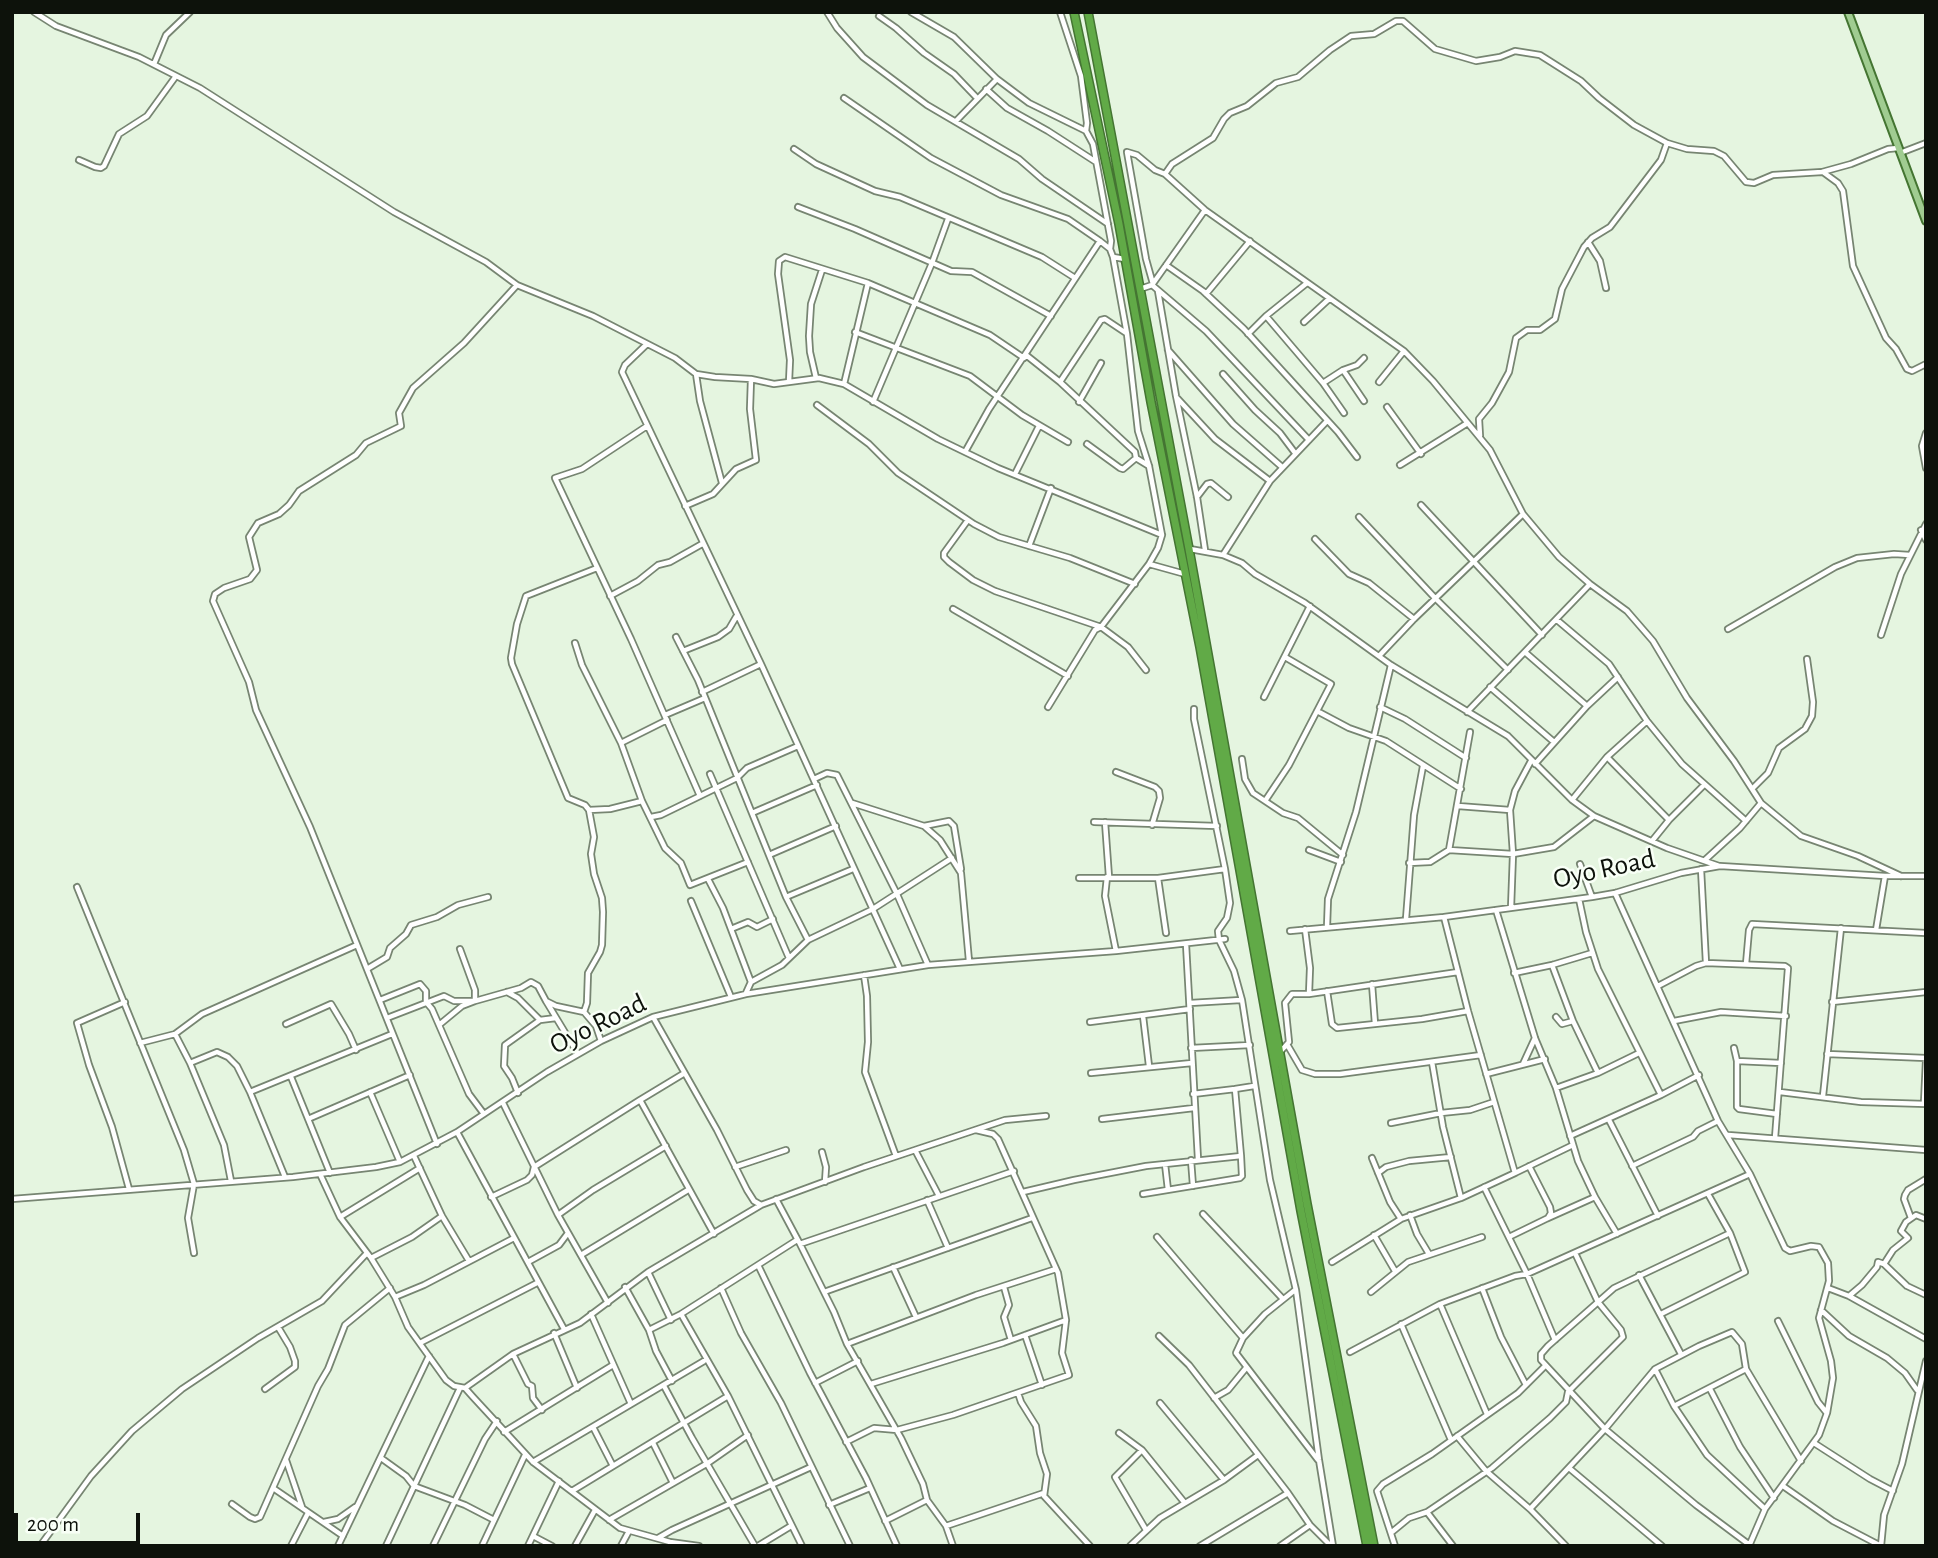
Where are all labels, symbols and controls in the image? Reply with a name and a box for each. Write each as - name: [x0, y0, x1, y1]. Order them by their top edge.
- street label: Oyo Road: [1550, 842, 1658, 896]
- street label: Oyo Road: [544, 986, 652, 1062]
- scale bar: [18, 1498, 144, 1542]
- text: 200 m: [27, 1514, 79, 1535]

